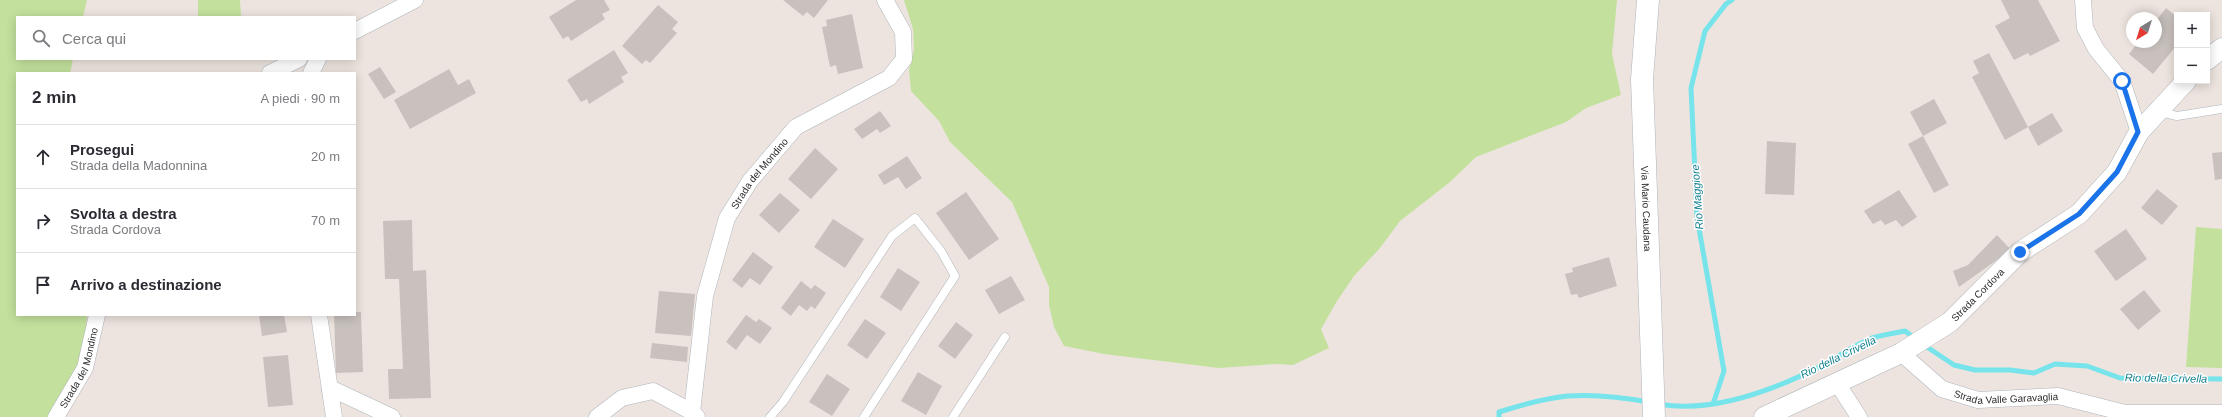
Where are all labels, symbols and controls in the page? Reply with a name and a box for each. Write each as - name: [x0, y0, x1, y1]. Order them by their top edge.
- north arrow: [2126, 12, 2162, 48]
- map controls: [2174, 12, 2210, 84]
- button: +: [2174, 12, 2210, 48]
- search box: [16, 16, 356, 60]
- icon: search: [30, 27, 52, 49]
- text: Cerca qui: [62, 30, 126, 47]
- button: −: [2174, 48, 2210, 84]
- route start: [2113, 72, 2131, 90]
- text: 2 min: [32, 88, 76, 107]
- text: A piedi · 90 m: [261, 91, 340, 106]
- street label: Strada del Mondino: [729, 136, 791, 211]
- text: Prosegui: [70, 141, 134, 158]
- icon: ahead: [32, 146, 54, 168]
- text: 20 m: [311, 149, 340, 164]
- text: Strada della Madonnina: [70, 158, 207, 173]
- water label: Rio Maggiore: [1689, 164, 1705, 230]
- street label: Via Mario Caudana: [1639, 166, 1653, 252]
- text: Svolta a destra: [70, 205, 177, 222]
- icon: right: [32, 210, 54, 232]
- text: 70 m: [311, 213, 340, 228]
- text: Strada Cordova: [70, 222, 161, 237]
- route end: [2011, 243, 2029, 261]
- street label: Strada Cordova: [1949, 266, 2007, 324]
- icon: arrive: [32, 274, 54, 296]
- text: Arrivo a destinazione: [70, 276, 222, 293]
- street label: Strada del Mondino: [58, 326, 100, 410]
- water label: Rio della Crivella: [1798, 334, 1878, 380]
- water label: Rio della Crivella: [2125, 371, 2207, 385]
- street label: Strada Valle Garavaglia: [1953, 388, 2059, 406]

